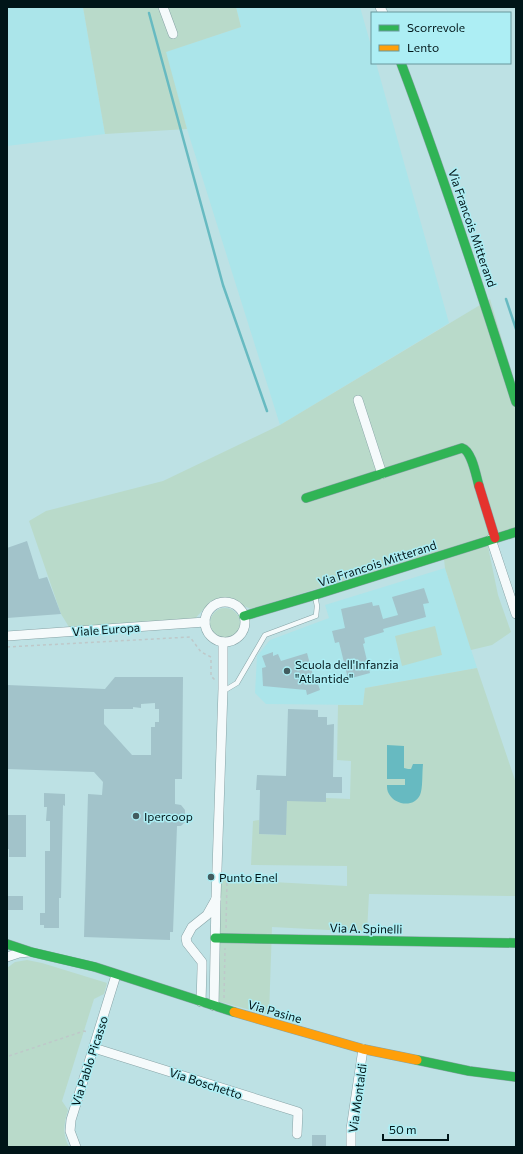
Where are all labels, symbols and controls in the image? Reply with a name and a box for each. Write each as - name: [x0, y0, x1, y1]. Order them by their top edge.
- legend: [371, 12, 511, 64]
- text: Scorrevole: [407, 20, 465, 34]
- text: Lento: [407, 40, 439, 54]
- street label: Via Francois Mitterand: [446, 167, 500, 289]
- street label: Via Francois Mitterand: [316, 537, 438, 589]
- street label: Viale Europa: [71, 620, 141, 638]
- place label: Scuola dell'Infanzia "Atlantide": [295, 657, 399, 685]
- marker: Scuola dell'Infanzia "Atlantide": [282, 666, 292, 676]
- place label: Ipercoop: [144, 809, 193, 823]
- marker: Ipercoop: [131, 811, 141, 821]
- place label: Punto Enel: [219, 870, 278, 884]
- marker: Punto Enel: [206, 872, 216, 882]
- street label: Via A. Spinelli: [329, 920, 403, 936]
- street label: Via Pasine: [246, 997, 304, 1025]
- street label: Via Pablo Picasso: [68, 1014, 110, 1108]
- street label: Via Montaldi: [345, 1063, 369, 1133]
- street label: Via Boschetto: [168, 1065, 244, 1101]
- scale bar: [383, 1116, 448, 1142]
- text: 50 m: [389, 1122, 417, 1136]

